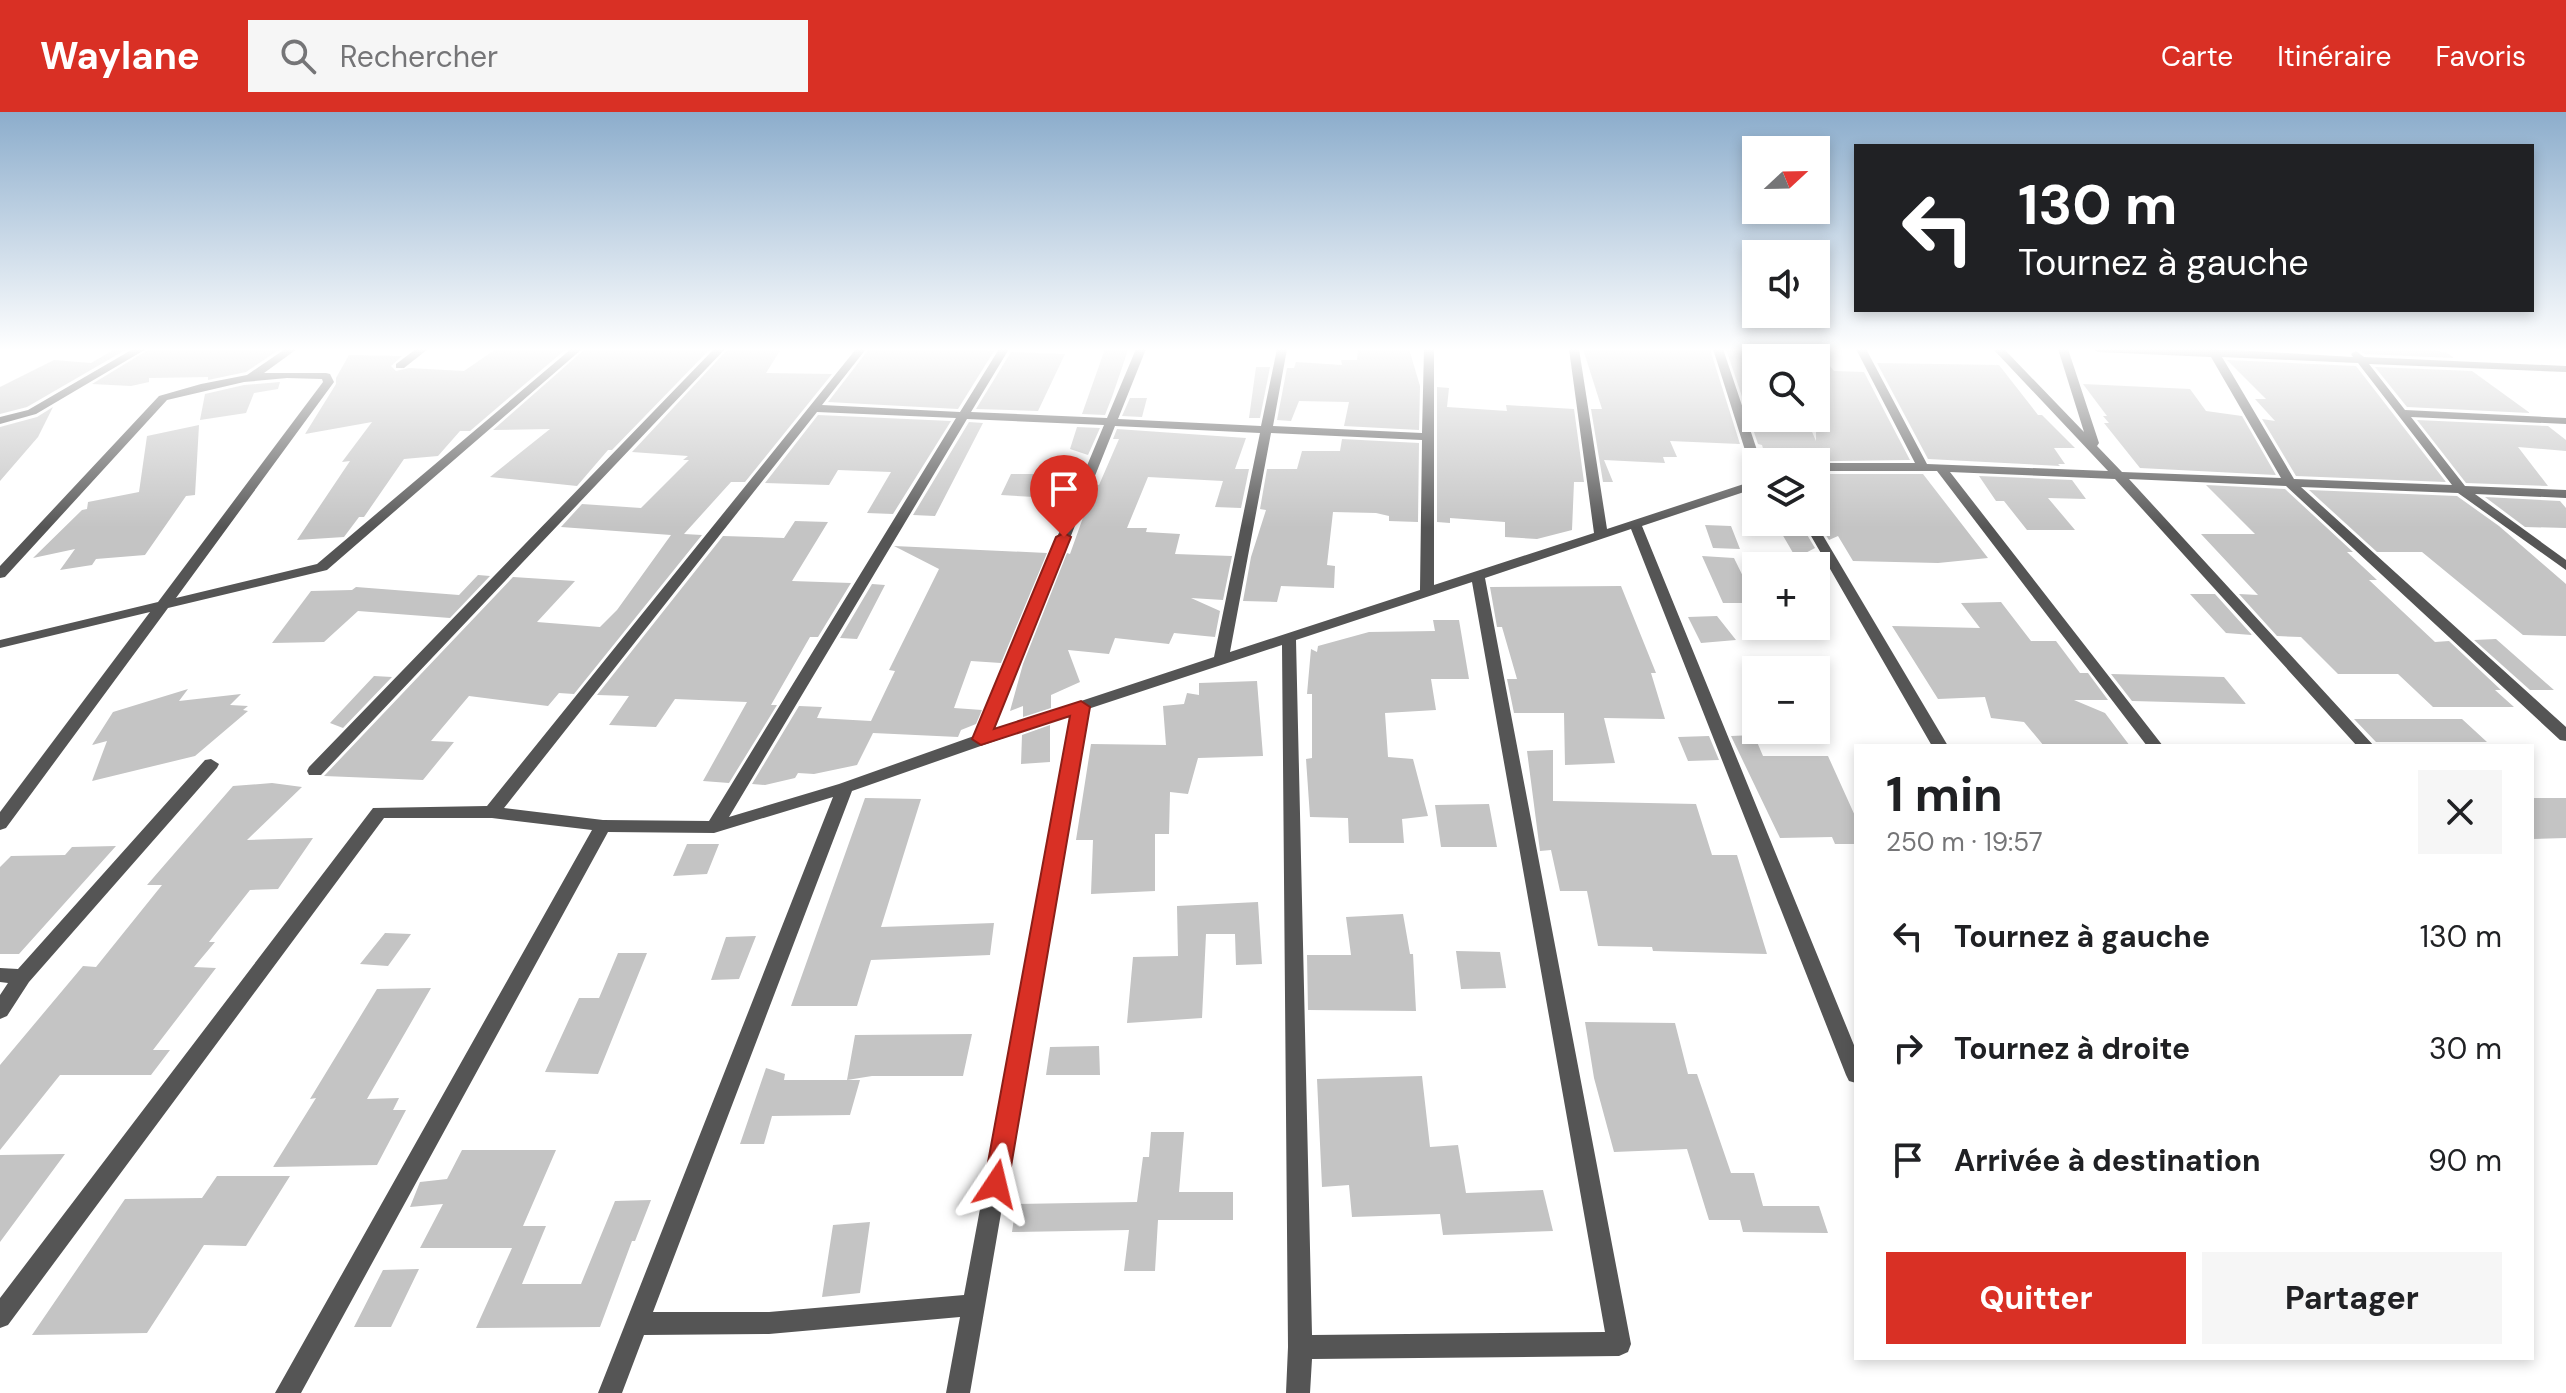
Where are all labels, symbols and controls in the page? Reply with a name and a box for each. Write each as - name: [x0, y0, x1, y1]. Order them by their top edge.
- search box: [248, 20, 808, 92]
- text: Waylane: [40, 31, 200, 81]
- icon: search: [276, 34, 320, 78]
- text: Rechercher: [340, 37, 498, 76]
- text: Carte: [2161, 38, 2233, 75]
- text: Itinéraire: [2277, 38, 2391, 75]
- text: Favoris: [2435, 38, 2526, 75]
- north arrow: [1742, 136, 1830, 224]
- map controls: [1742, 136, 1830, 744]
- text: 130 m: [2018, 168, 2177, 241]
- icon: left: [1886, 176, 1990, 280]
- text: Tournez à gauche: [2018, 239, 2309, 286]
- button: sound: [1742, 240, 1830, 328]
- button: search: [1742, 344, 1830, 432]
- button: layers: [1742, 448, 1830, 536]
- pin: [1030, 455, 1098, 537]
- icon: arrive: [1042, 467, 1086, 511]
- button: +: [1742, 552, 1830, 640]
- button: −: [1742, 656, 1830, 744]
- text: 1 min: [1886, 763, 2003, 826]
- button: close: [2418, 770, 2502, 854]
- text: 250 m · 19:57: [1886, 825, 2043, 859]
- icon: left: [1886, 914, 1930, 958]
- text: Tournez à gauche: [1954, 917, 2210, 956]
- text: 130 m: [2420, 917, 2502, 956]
- icon: right: [1886, 1026, 1930, 1070]
- text: Tournez à droite: [1954, 1029, 2190, 1068]
- text: 30 m: [2429, 1029, 2502, 1068]
- icon: arrive: [1886, 1138, 1930, 1182]
- text: Arrivée à destination: [1954, 1141, 2260, 1180]
- text: 90 m: [2428, 1141, 2502, 1180]
- position arrow: [954, 1142, 1038, 1226]
- button: Quitter: [1886, 1252, 2186, 1344]
- button: Partager: [2202, 1252, 2502, 1344]

